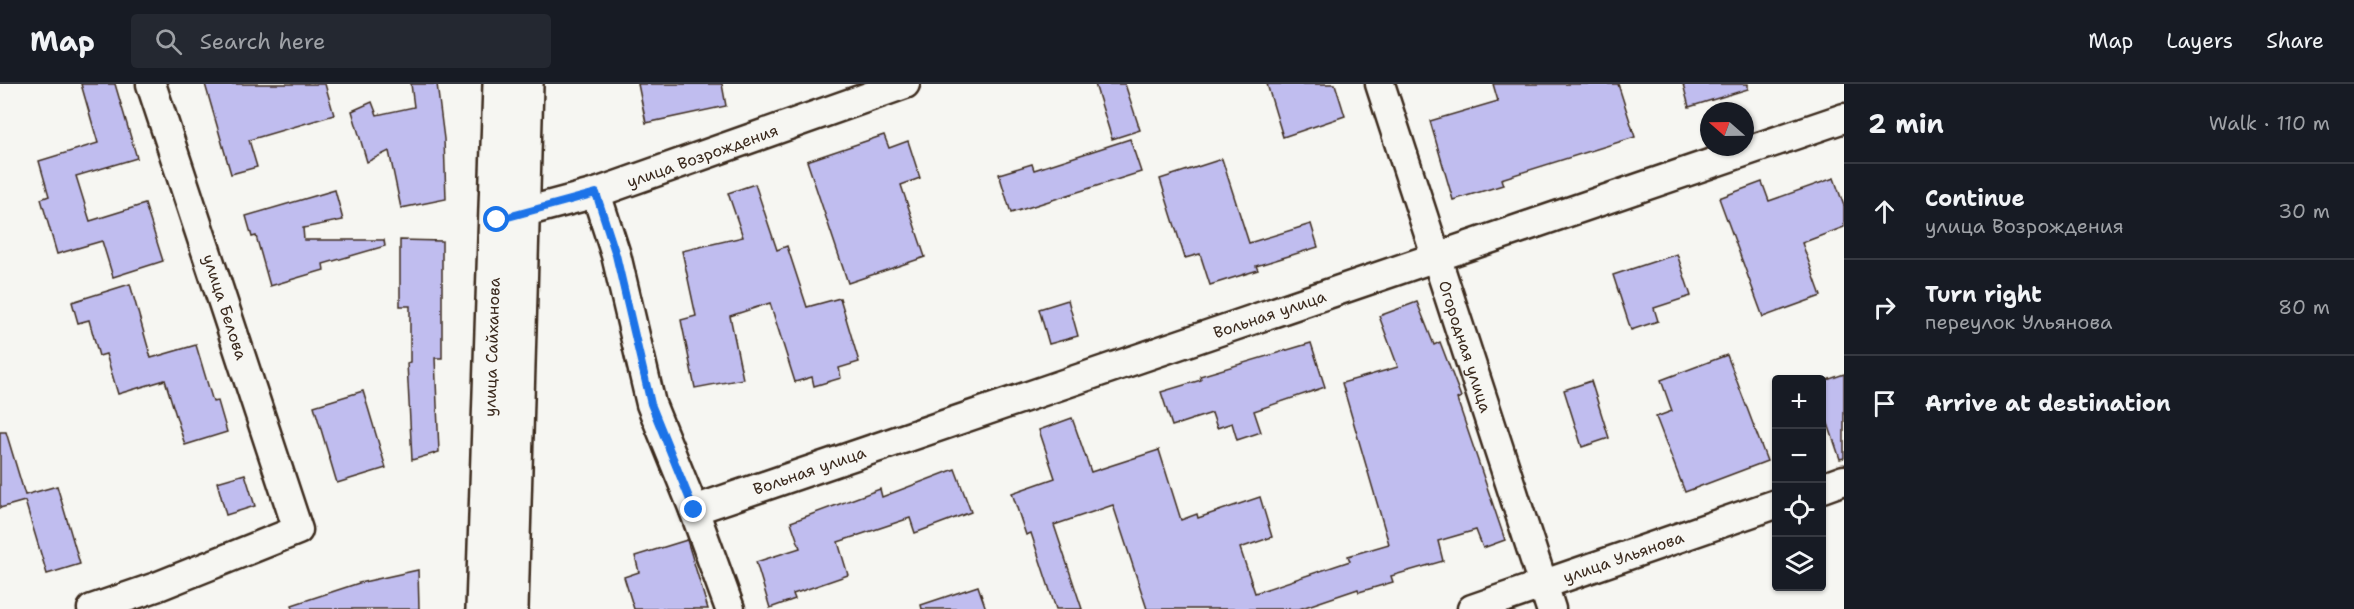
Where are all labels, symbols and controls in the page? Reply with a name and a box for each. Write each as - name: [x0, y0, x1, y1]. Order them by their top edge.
- search box: [131, 14, 551, 68]
- text: Map: [30, 22, 95, 60]
- icon: search: [152, 25, 185, 58]
- text: Search here: [200, 27, 325, 56]
- text: Map: [2088, 27, 2133, 55]
- text: Layers: [2166, 27, 2233, 55]
- text: Share: [2266, 27, 2324, 55]
- north arrow: [1700, 102, 1754, 156]
- text: 2 min: [1868, 106, 1944, 141]
- text: Walk · 110 m: [2209, 110, 2330, 136]
- street label: улица Возрождения: [624, 119, 781, 192]
- text: Continue: [1925, 184, 2025, 213]
- icon: ahead: [1868, 195, 1901, 228]
- text: 30 m: [2278, 198, 2330, 224]
- route start: [483, 206, 509, 232]
- text: улица Возрождения: [1925, 213, 2124, 239]
- street label: улица Белова: [198, 252, 252, 363]
- street label: улица Сайханова: [479, 277, 504, 417]
- street label: Огородная улица: [1434, 278, 1497, 415]
- text: Turn right: [1925, 280, 2042, 309]
- street label: Вольная улица: [1210, 285, 1329, 343]
- icon: right: [1868, 291, 1901, 324]
- text: 80 m: [2278, 294, 2330, 320]
- text: переулок Ульянова: [1925, 309, 2113, 335]
- map controls: [1772, 375, 1826, 591]
- button: +: [1772, 375, 1826, 429]
- icon: arrive: [1868, 387, 1901, 420]
- text: Arrive at destination: [1925, 389, 2171, 418]
- button: −: [1772, 429, 1826, 483]
- street label: Вольная улица: [750, 441, 868, 499]
- button: locate: [1772, 483, 1826, 537]
- route end: [680, 496, 706, 522]
- street label: улица Ульянова: [1560, 526, 1686, 587]
- button: layers: [1772, 537, 1826, 591]

